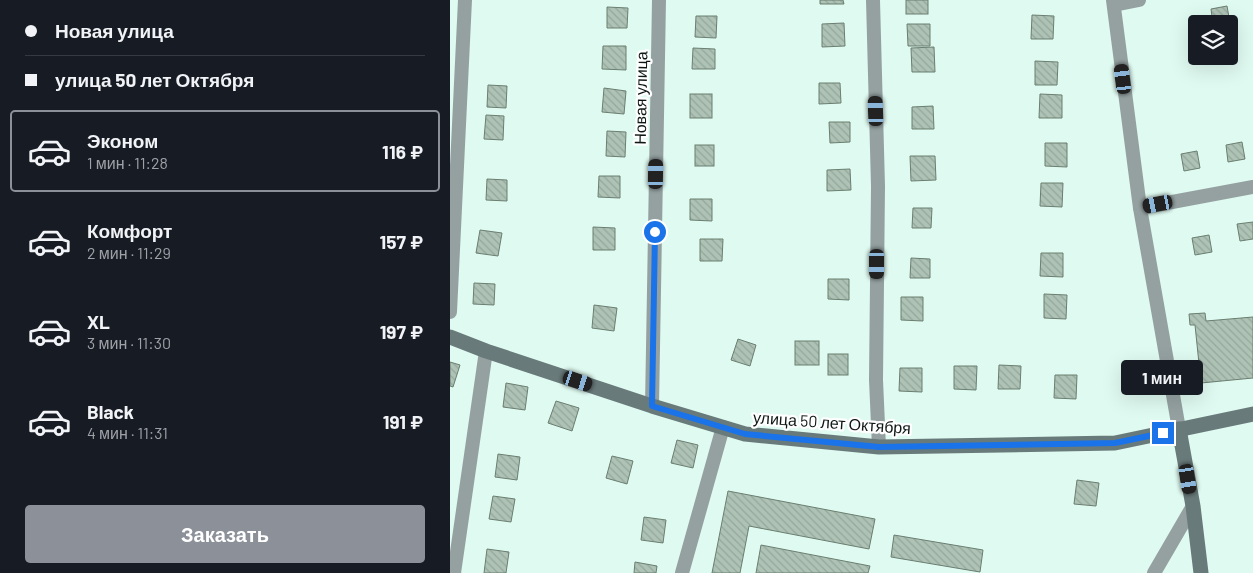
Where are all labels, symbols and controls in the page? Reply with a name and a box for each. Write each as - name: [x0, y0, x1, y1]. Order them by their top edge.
- map controls: [1188, 15, 1238, 65]
- button: layers: [1188, 15, 1238, 65]
- text: Новая улица: [55, 19, 174, 42]
- street label: Новая улица: [630, 51, 650, 145]
- car: [1113, 63, 1132, 95]
- text: улица 50 лет Октября: [55, 68, 254, 91]
- car: [867, 96, 884, 126]
- icon: car: [27, 129, 72, 174]
- text: Эконом: [87, 129, 158, 152]
- text: 116 ₽: [382, 140, 423, 163]
- text: 1 мин · 11:28: [87, 153, 168, 172]
- car: [648, 159, 663, 189]
- car: [1141, 194, 1174, 214]
- icon: car: [27, 219, 72, 264]
- text: Комфорт: [87, 219, 172, 242]
- route start: [644, 221, 666, 243]
- text: 157 ₽: [379, 230, 423, 253]
- text: 2 мин · 11:29: [87, 243, 171, 262]
- car: [869, 249, 884, 279]
- icon: car: [27, 309, 72, 354]
- text: XL: [87, 310, 110, 333]
- text: 197 ₽: [380, 320, 423, 343]
- text: 3 мин · 11:30: [87, 333, 171, 352]
- callout: 1 мин: [1122, 360, 1204, 396]
- text: 1 мин: [1142, 368, 1182, 387]
- car: [561, 369, 594, 393]
- icon: car: [27, 399, 72, 444]
- text: Black: [87, 400, 134, 423]
- street label: улица 50 лет Октября: [753, 407, 911, 437]
- text: 191 ₽: [383, 410, 423, 433]
- route end: [1152, 422, 1174, 444]
- text: 4 мин · 11:31: [87, 423, 168, 442]
- car: [1178, 463, 1197, 495]
- button: Заказать: [25, 505, 425, 563]

